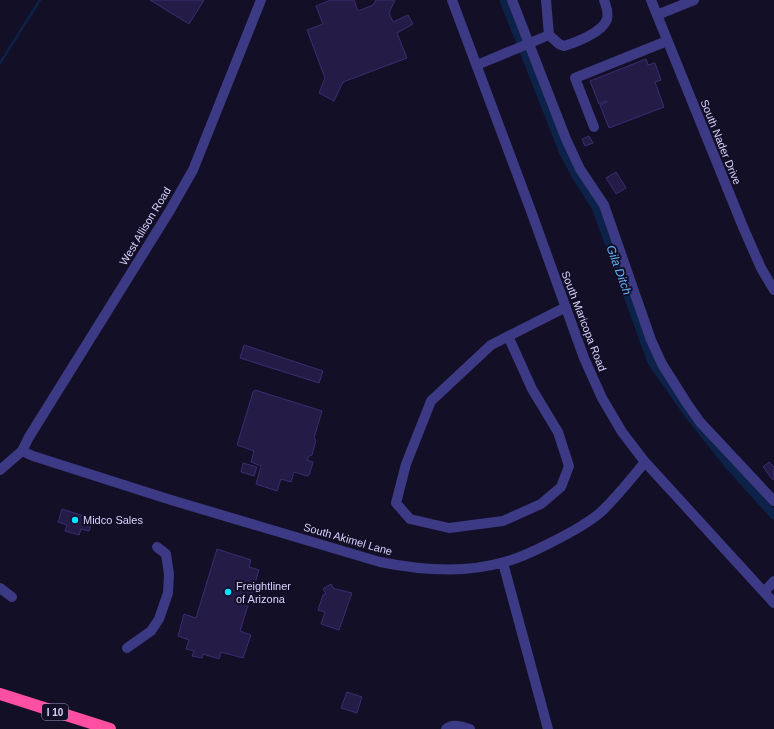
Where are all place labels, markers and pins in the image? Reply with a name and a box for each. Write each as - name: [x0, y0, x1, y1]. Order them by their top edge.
- place label: Midco Sales: [83, 514, 143, 526]
- marker: Midco Sales: [70, 515, 80, 525]
- place label: Freightliner of Arizona: [236, 580, 291, 605]
- marker: Freightliner of Arizona: [223, 587, 233, 597]

